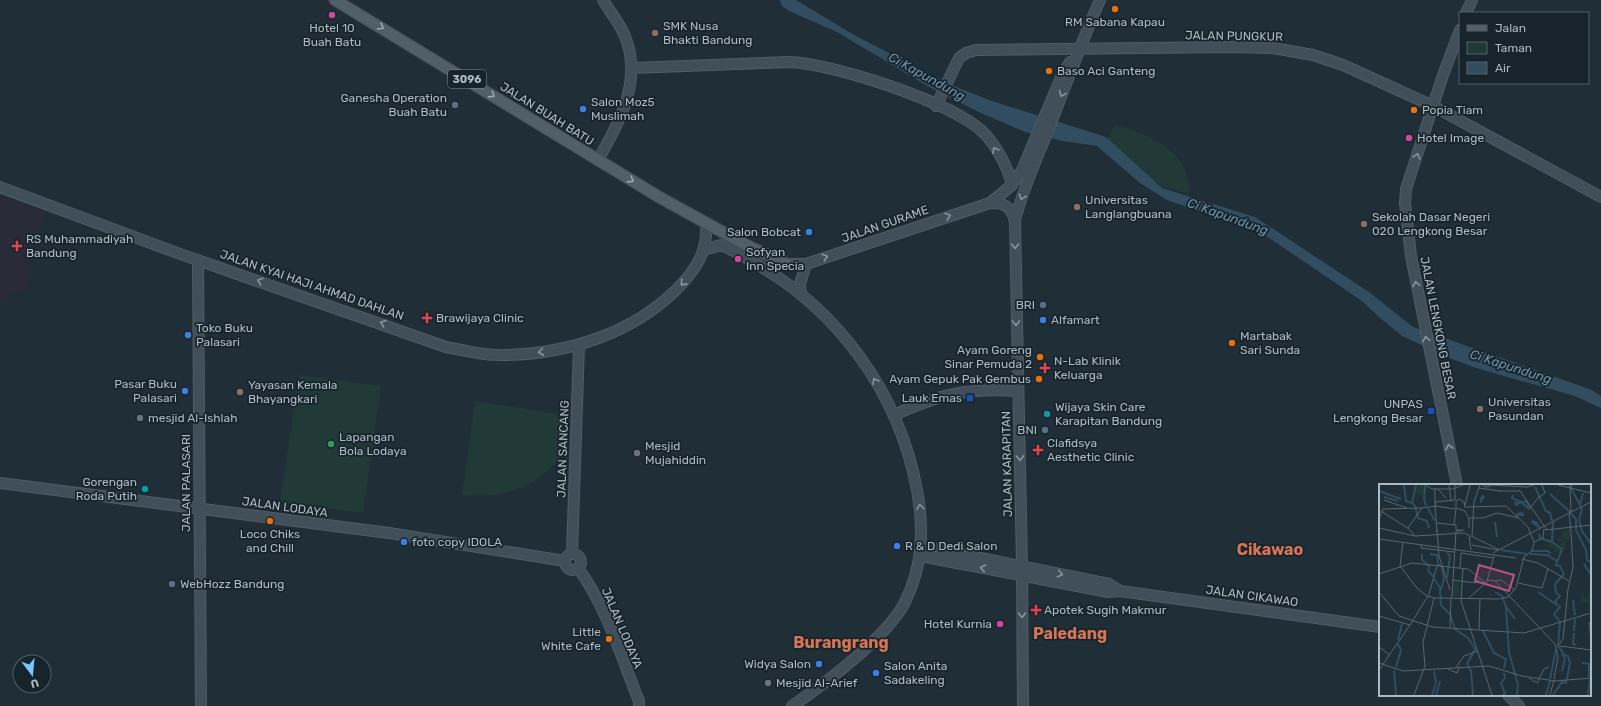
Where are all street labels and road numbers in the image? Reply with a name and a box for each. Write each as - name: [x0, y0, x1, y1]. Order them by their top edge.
- street label: JALAN PUNGKUR: [1185, 28, 1283, 44]
- road number: 3096: [448, 70, 486, 88]
- street label: JALAN BUAH BATU: [498, 79, 596, 149]
- street label: JALAN GURAME: [840, 203, 930, 245]
- street label: JALAN KYAI HAJI AHMAD DAHLAN: [218, 247, 406, 323]
- street label: JALAN LENGKONG BESAR: [1417, 256, 1459, 401]
- street label: JALAN SANCANG: [554, 400, 572, 498]
- street label: JALAN KARAPITAN: [999, 411, 1015, 517]
- street label: JALAN PALASARI: [179, 434, 193, 532]
- street label: JALAN LODAYA: [241, 494, 329, 520]
- street label: JALAN CIKAWAO: [1205, 583, 1299, 609]
- street label: JALAN LODAYA: [599, 585, 645, 671]

